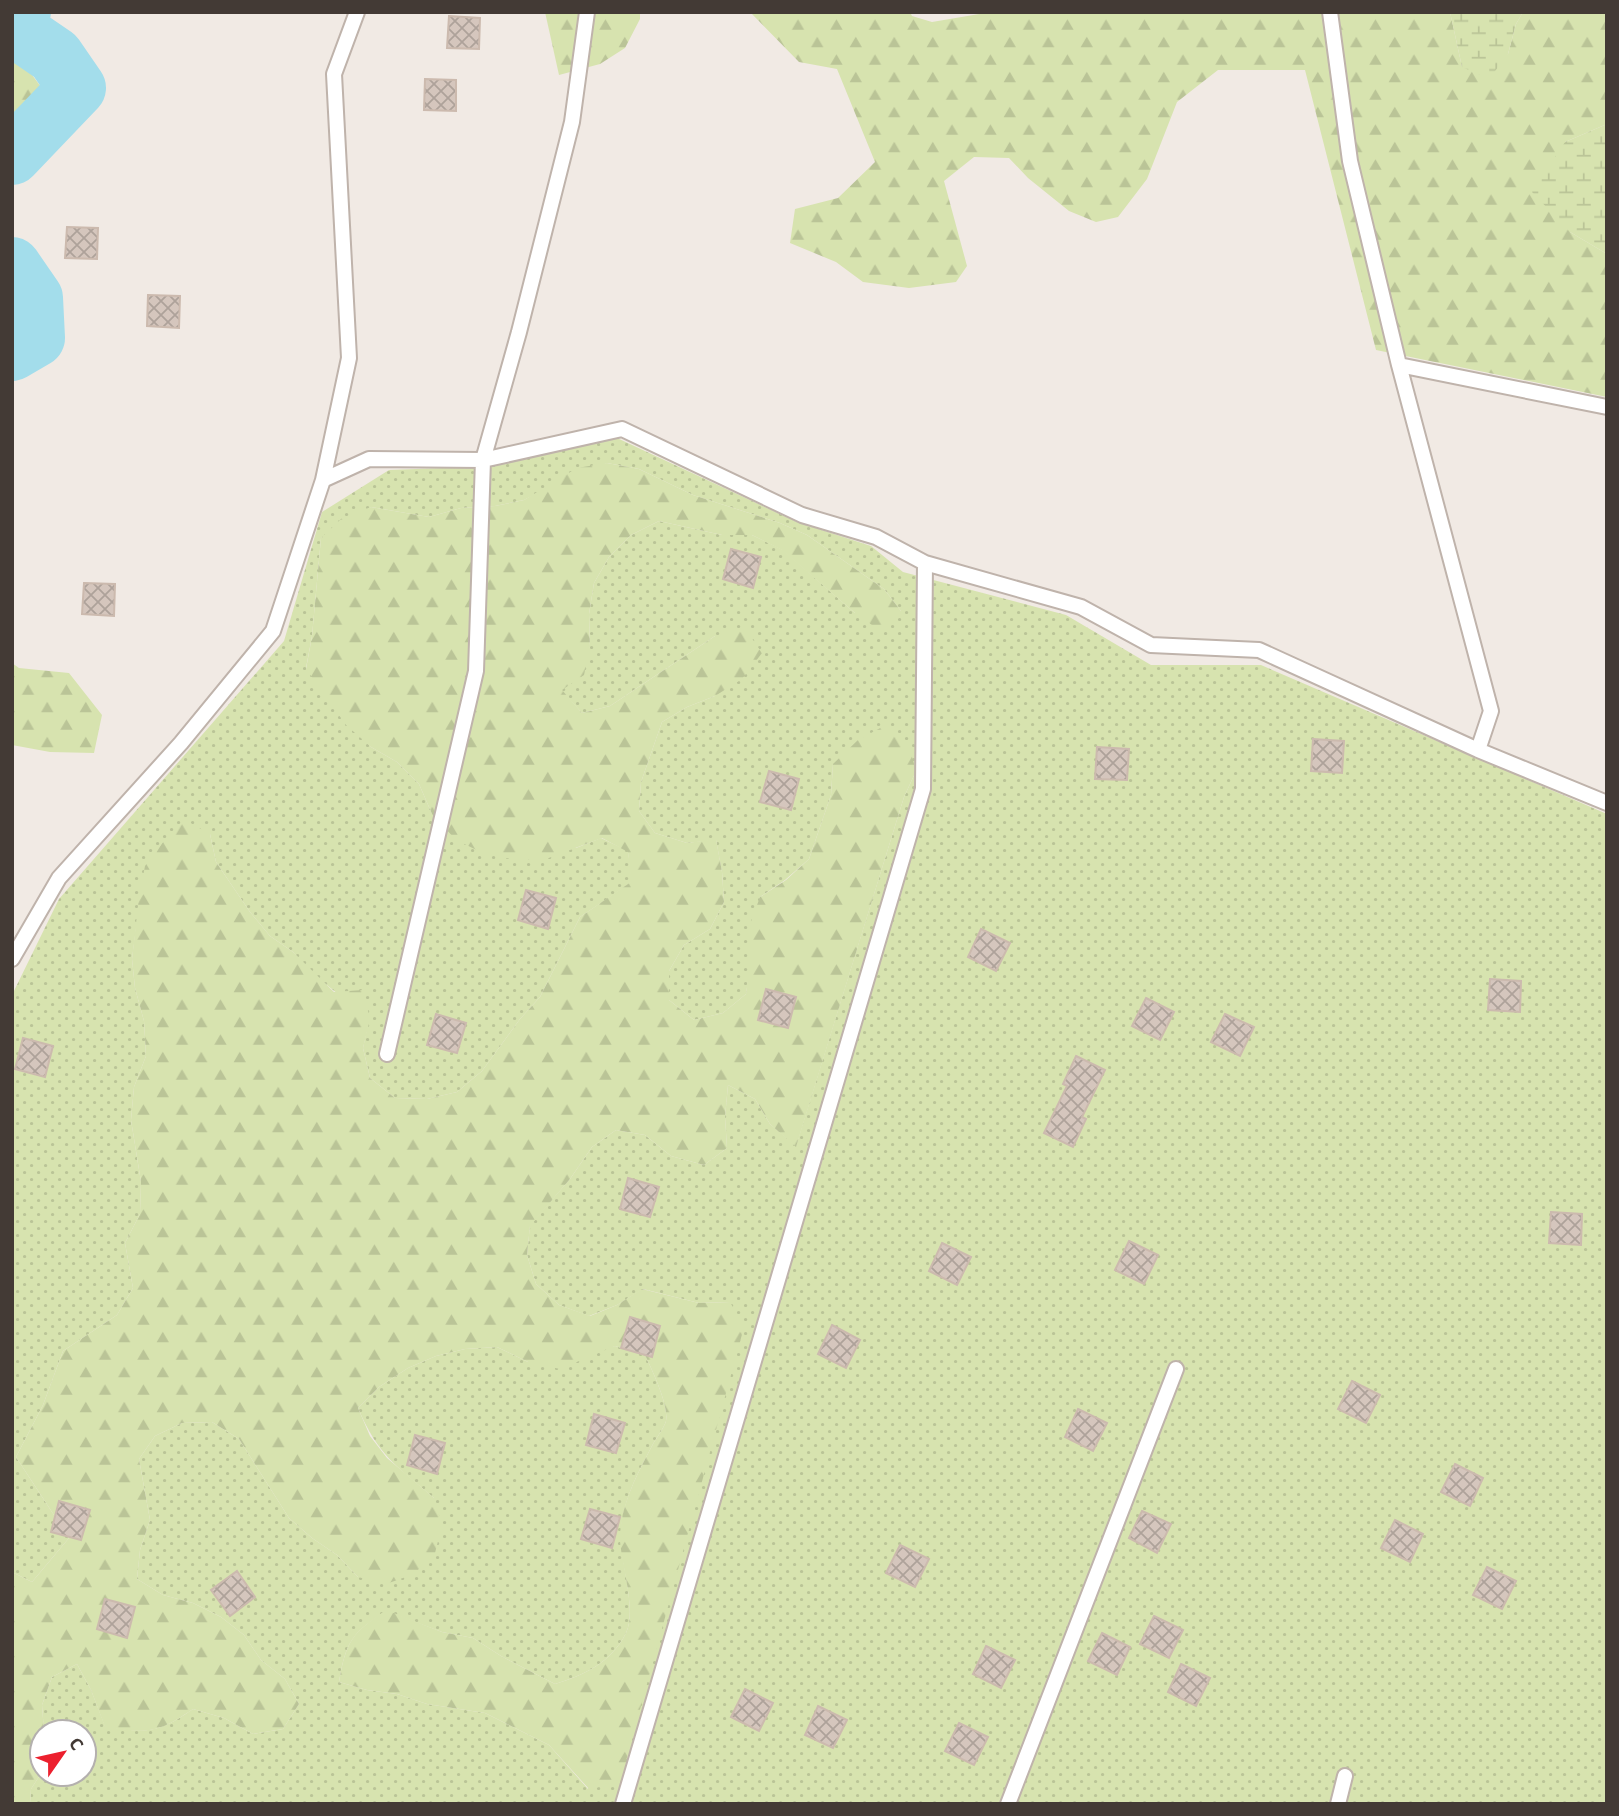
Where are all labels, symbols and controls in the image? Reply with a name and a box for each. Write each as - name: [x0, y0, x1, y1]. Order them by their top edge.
- north arrow: [28, 1718, 98, 1788]
- text: С: [65, 1735, 87, 1754]

